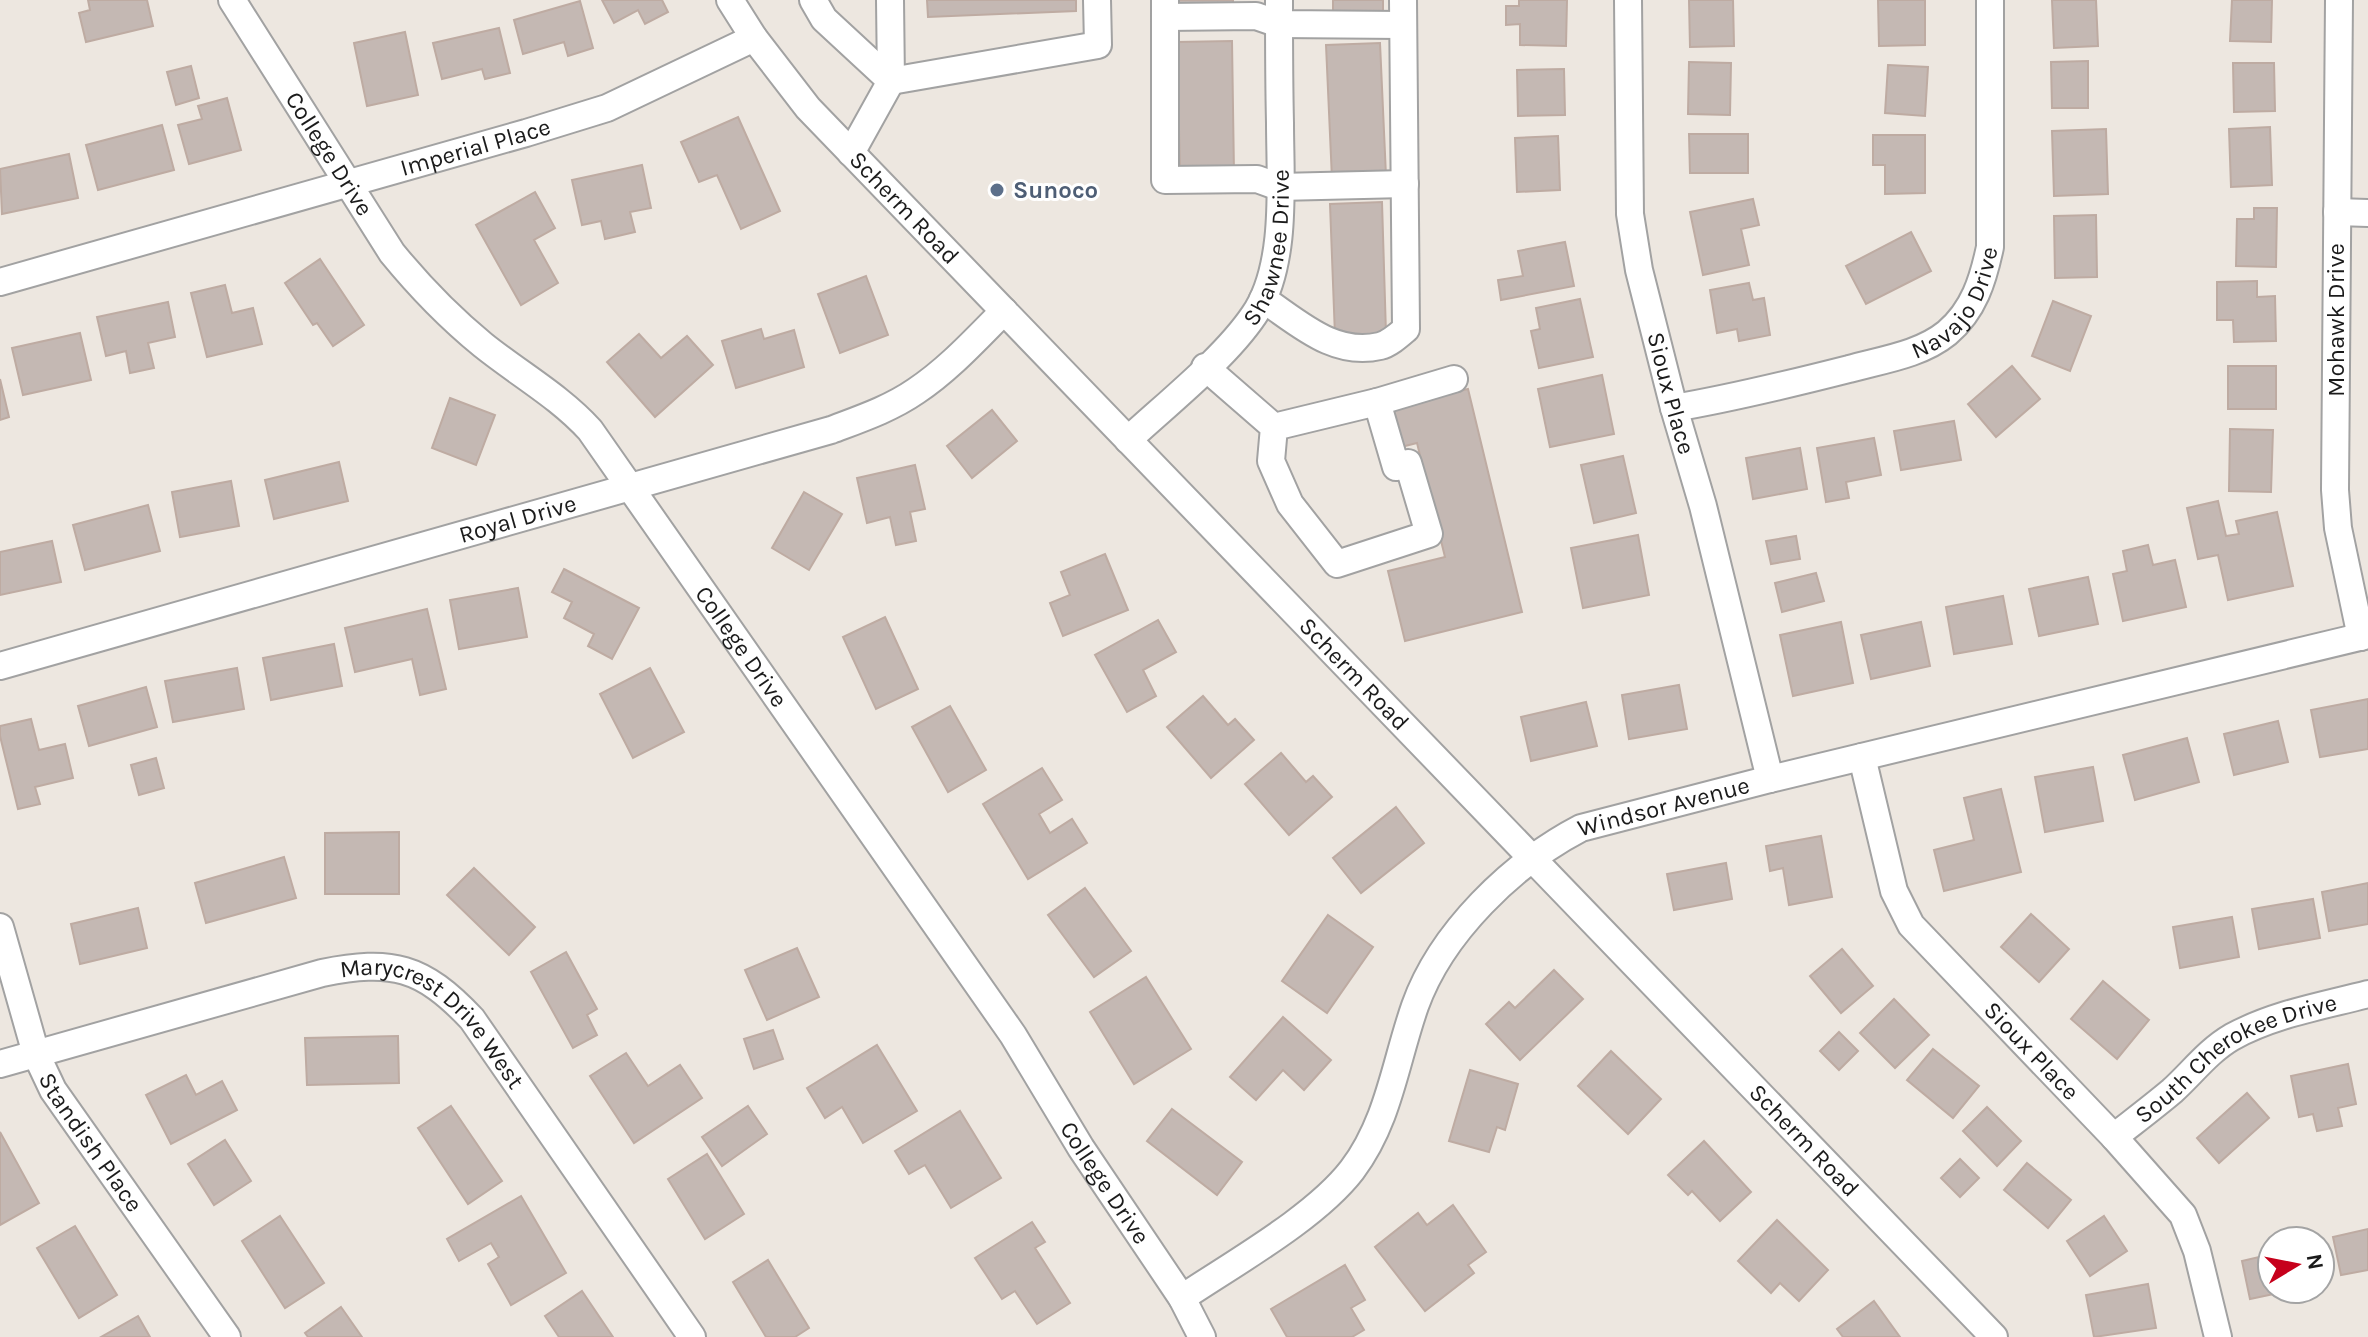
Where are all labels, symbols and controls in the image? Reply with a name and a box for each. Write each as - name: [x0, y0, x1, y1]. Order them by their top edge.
- street label: College Drive: [280, 87, 379, 221]
- street label: Imperial Place: [397, 112, 554, 182]
- street label: Scherm Road: [844, 146, 965, 270]
- street label: Shawnee Drive: [1237, 169, 1295, 331]
- place label: Sunoco: [1013, 176, 1098, 204]
- marker: Sunoco: [988, 181, 1006, 199]
- street label: Mohawk Drive: [2322, 243, 2350, 397]
- street label: Navajo Drive: [1907, 244, 2004, 365]
- street label: Sioux Place: [1641, 329, 1701, 458]
- street label: Royal Drive: [456, 489, 579, 549]
- street label: College Drive: [689, 581, 793, 712]
- street label: Scherm Road: [1294, 612, 1415, 736]
- street label: Windsor Avenue: [1575, 771, 1752, 842]
- street label: Marycrest Drive West: [338, 953, 530, 1094]
- street label: South Cherokee Drive: [2130, 988, 2340, 1129]
- street label: Sioux Place: [1978, 996, 2085, 1106]
- street label: Standish Place: [33, 1068, 148, 1217]
- street label: Scherm Road: [1744, 1078, 1865, 1203]
- street label: College Drive: [1054, 1116, 1156, 1249]
- north arrow: [2256, 1225, 2336, 1305]
- text: N: [2301, 1252, 2329, 1272]

